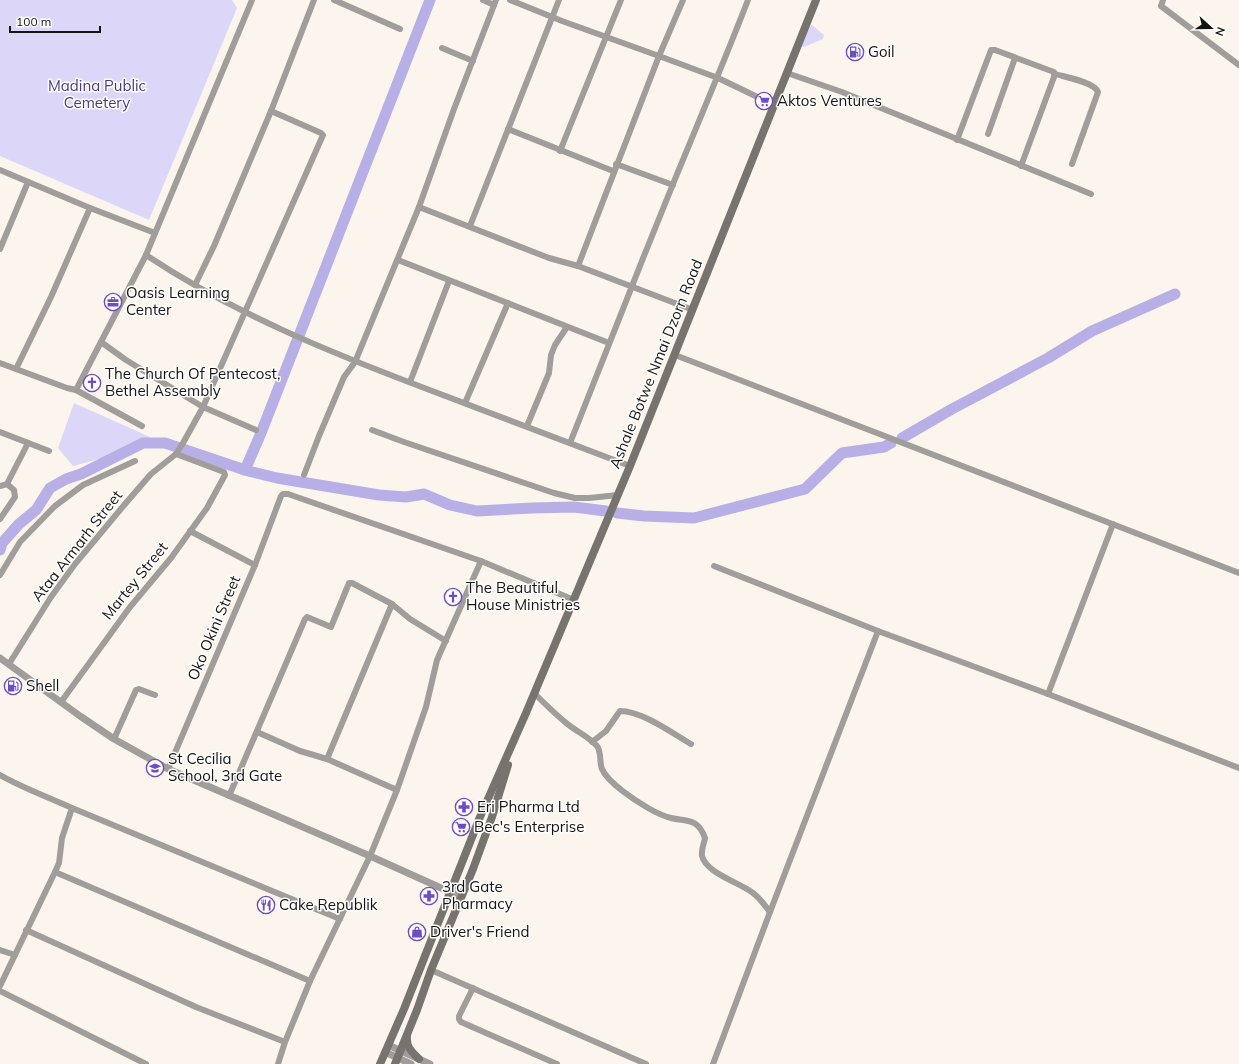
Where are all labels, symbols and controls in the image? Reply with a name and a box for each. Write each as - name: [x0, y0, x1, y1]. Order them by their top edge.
- scale bar: [10, 8, 100, 34]
- north arrow: [1191, 8, 1231, 48]
- text: 100 m: [16, 14, 51, 29]
- text: N: [1212, 25, 1228, 38]
- fuel station icon: Goil: [845, 42, 865, 62]
- place label: Goil: [868, 42, 895, 61]
- park label: Madina Public Cemetery: [48, 76, 146, 112]
- supermarket icon: Aktos Ventures: [754, 91, 774, 111]
- place label: Aktos Ventures: [777, 91, 882, 110]
- street label: Ashale Botwe Nmai Dzorn Road: [605, 256, 706, 471]
- place label: Oasis Learning Center: [126, 283, 230, 319]
- office icon: Oasis Learning Center: [103, 292, 123, 312]
- place label: The Church Of Pentecost, Bethel Assembly: [105, 364, 280, 400]
- church icon: The Church Of Pentecost, Bethel Assembly: [82, 373, 102, 393]
- street label: Ataa Armarh Street: [27, 486, 126, 605]
- street label: Martey Street: [98, 538, 172, 623]
- street label: Oko Okini Street: [183, 572, 244, 683]
- place label: The Beautiful House Ministries: [466, 578, 580, 614]
- church icon: The Beautiful House Ministries: [443, 587, 463, 607]
- fuel station icon: Shell: [3, 676, 23, 696]
- place label: Shell: [26, 676, 59, 695]
- place label: St Cecilia School, 3rd Gate: [168, 749, 282, 785]
- school or university icon: St Cecilia School, 3rd Gate: [145, 758, 165, 778]
- pharmacy icon: Eri Pharma Ltd: [454, 797, 474, 817]
- place label: Eri Pharma Ltd: [477, 797, 580, 816]
- supermarket icon: Bec's Enterprise: [451, 817, 471, 837]
- place label: Bec's Enterprise: [474, 817, 584, 836]
- place label: 3rd Gate Pharmacy: [442, 877, 513, 913]
- pharmacy icon: 3rd Gate Pharmacy: [419, 886, 439, 906]
- restaurant icon: Cake Republik: [256, 895, 276, 915]
- place label: Cake Republik: [279, 895, 378, 914]
- shop icon: Driver's Friend: [407, 922, 427, 942]
- place label: Driver's Friend: [430, 922, 530, 941]

